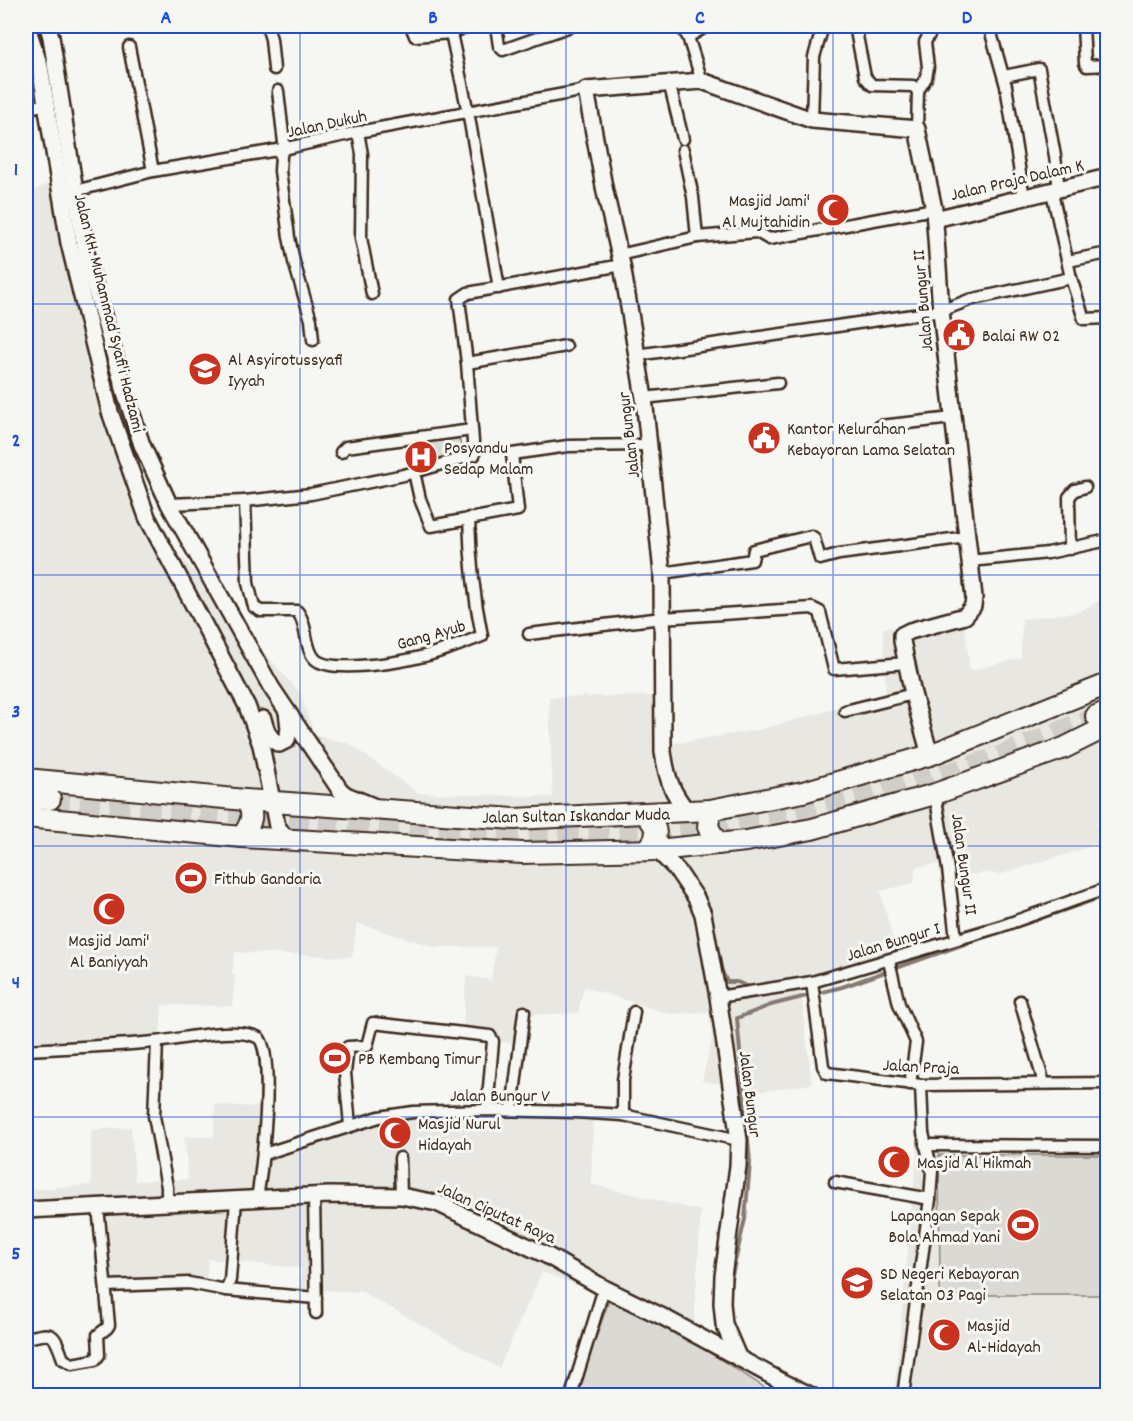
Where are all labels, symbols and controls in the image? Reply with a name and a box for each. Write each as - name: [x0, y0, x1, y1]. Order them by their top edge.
- text: A: [161, 5, 172, 33]
- text: B: [428, 5, 438, 33]
- text: C: [695, 5, 705, 33]
- text: D: [962, 5, 973, 33]
- street label: Jalan Dukuh: [286, 105, 370, 146]
- street label: Jalan Praja Dalam K: [948, 154, 1087, 209]
- text: 1: [14, 157, 18, 185]
- place label: Masjid Jami' Al Mujtahidin: [722, 190, 810, 236]
- street label: Jalan KH. Muhammad Syafi'i Hadzami: [66, 191, 149, 436]
- mosque icon: Masjid Jami' Al Mujtahidin: [815, 192, 851, 228]
- street label: Jalan Bungur II: [908, 248, 941, 353]
- public building icon: Balai RW 02: [941, 317, 977, 353]
- place label: Balai RW 02: [982, 325, 1060, 350]
- place label: Al Asyirotussyafi Iyyah: [228, 349, 343, 395]
- school or university icon: Al Asyirotussyafi Iyyah: [187, 351, 223, 387]
- street label: Jalan Bungur: [613, 390, 648, 479]
- place label: Kantor Kelurahan Kebayoran Lama Selatan: [787, 418, 955, 464]
- public building icon: Kantor Kelurahan Kebayoran Lama Selatan: [746, 420, 782, 456]
- text: 2: [12, 428, 20, 456]
- place label: Posyandu Sedap Malam: [444, 437, 533, 483]
- hospital icon: Posyandu Sedap Malam: [403, 439, 439, 475]
- street label: Gang Ayub: [394, 615, 469, 658]
- text: 3: [12, 699, 20, 727]
- street label: Jalan Sultan Iskandar Muda: [482, 803, 671, 832]
- street label: Jalan Bungur II: [943, 812, 982, 917]
- sports icon: Fithub Gandaria: [173, 860, 209, 896]
- place label: Fithub Gandaria: [214, 868, 322, 893]
- mosque icon: Masjid Jami' Al Baniyyah: [91, 891, 127, 927]
- street label: Jalan Bungur I: [844, 917, 944, 969]
- place label: Masjid Jami' Al Baniyyah: [68, 930, 150, 976]
- text: 4: [12, 970, 20, 998]
- sports icon: PB Kembang Timur: [317, 1040, 353, 1076]
- place label: PB Kembang Timur: [358, 1048, 482, 1073]
- street label: Jalan Bungur: [731, 1050, 766, 1139]
- street label: Jalan Praja: [882, 1054, 960, 1083]
- street label: Jalan Bungur V: [450, 1085, 550, 1110]
- place label: Masjid Nurul Hidayah: [418, 1113, 501, 1159]
- mosque icon: Masjid Nurul Hidayah: [377, 1115, 413, 1151]
- mosque icon: Masjid Al Hikmah: [876, 1144, 912, 1180]
- place label: Masjid Al Hikmah: [917, 1152, 1031, 1177]
- street label: Jalan Ciputat Raya: [433, 1177, 560, 1252]
- place label: Lapangan Sepak Bola Ahmad Yani: [889, 1205, 1000, 1251]
- sports icon: Lapangan Sepak Bola Ahmad Yani: [1005, 1207, 1041, 1243]
- text: 5: [11, 1241, 21, 1269]
- place label: SD Negeri Kebayoran Selatan 03 Pagi: [880, 1263, 1019, 1309]
- school or university icon: SD Negeri Kebayoran Selatan 03 Pagi: [839, 1265, 875, 1301]
- place label: Masjid Al-Hidayah: [967, 1315, 1041, 1361]
- mosque icon: Masjid Al-Hidayah: [926, 1317, 962, 1353]

